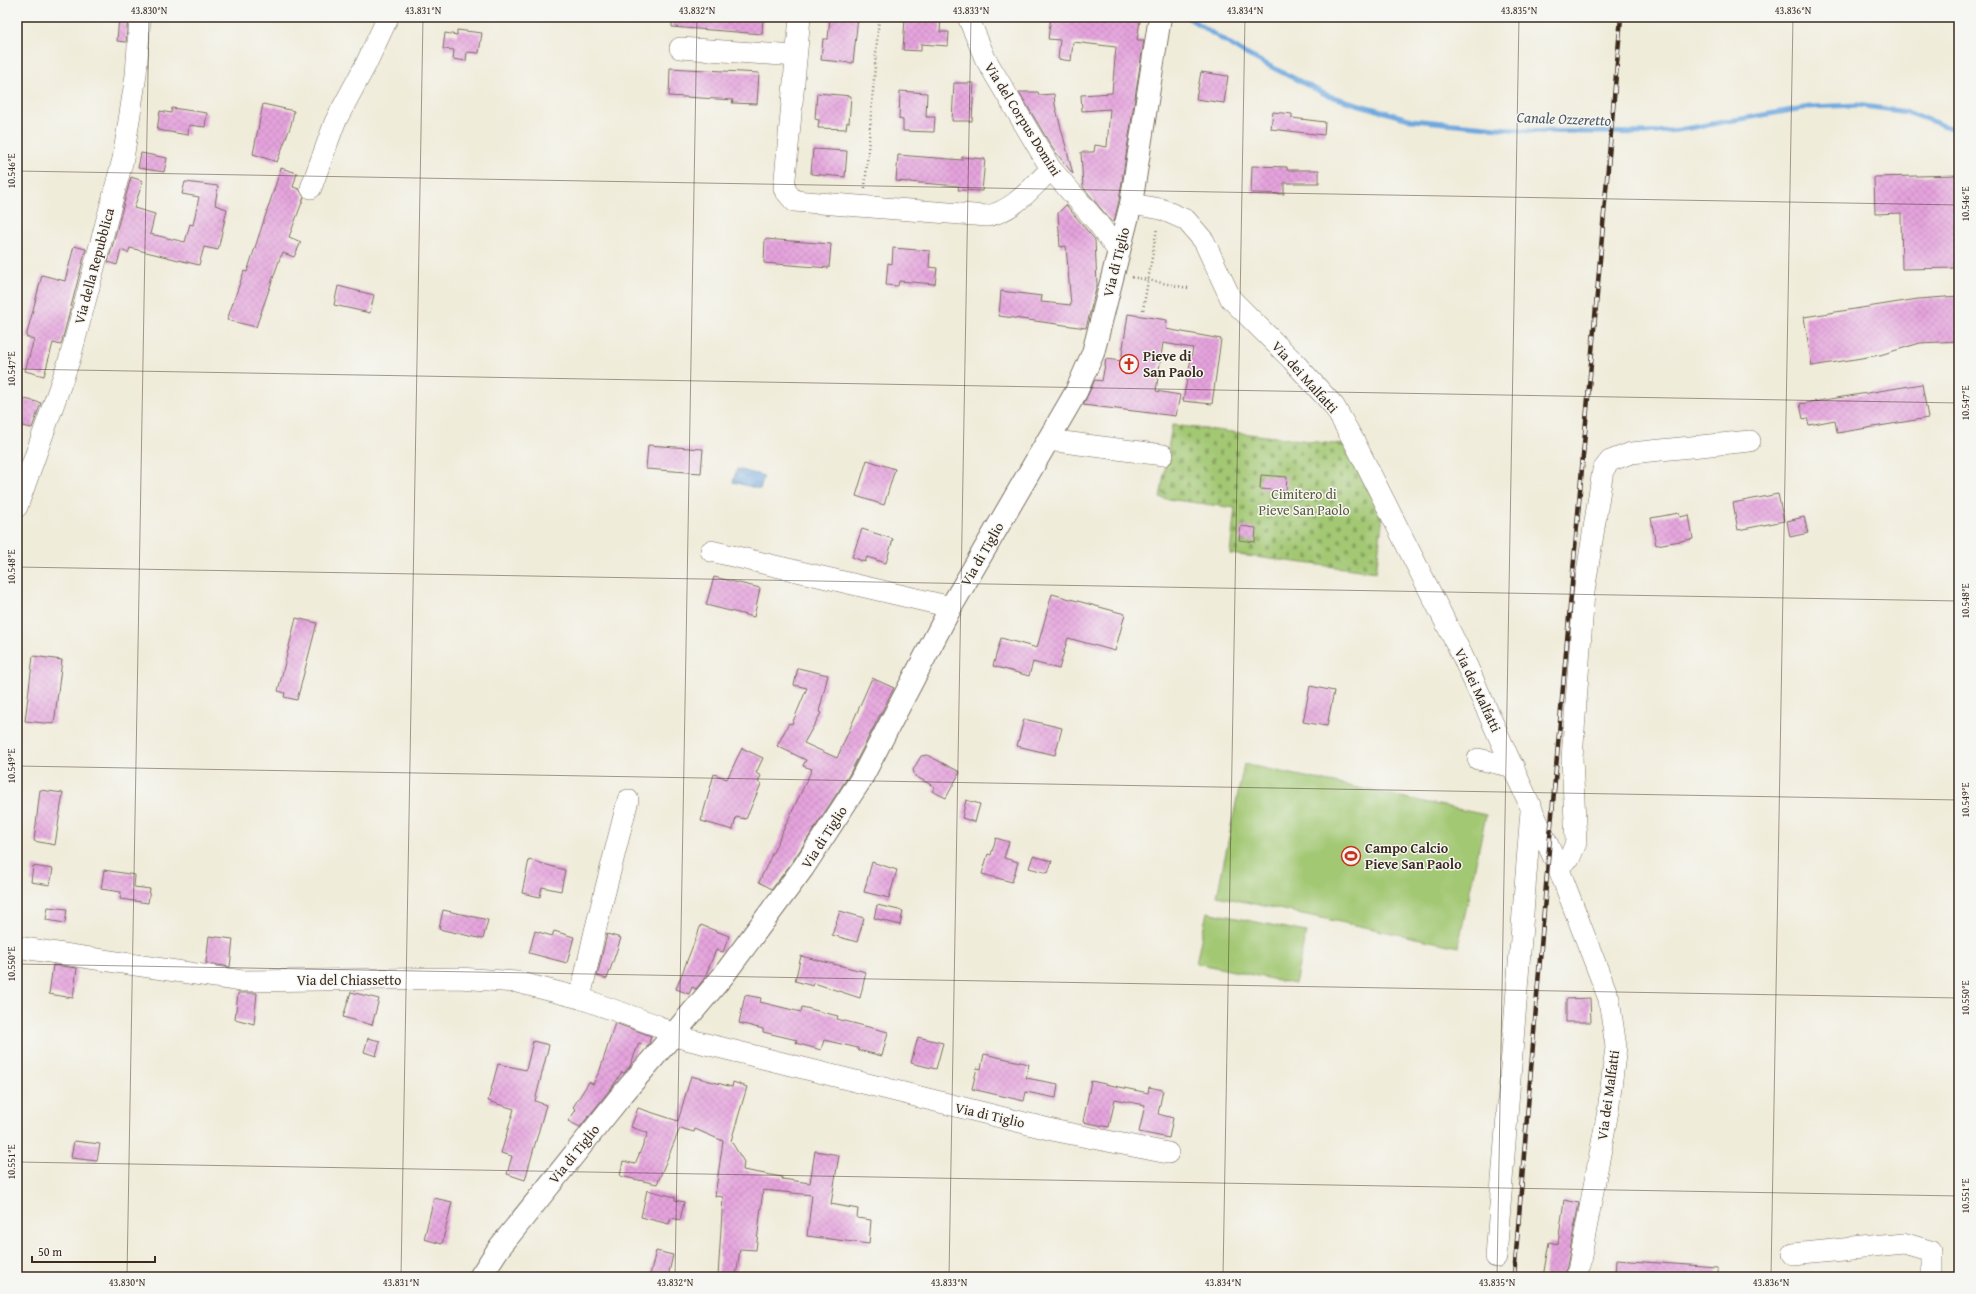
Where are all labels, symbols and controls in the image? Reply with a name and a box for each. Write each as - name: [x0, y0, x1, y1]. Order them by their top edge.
- text: 43.830°N: [131, 3, 168, 18]
- text: 43.831°N: [405, 3, 442, 18]
- text: 43.832°N: [679, 3, 716, 18]
- text: 43.833°N: [953, 3, 990, 18]
- text: 43.834°N: [1227, 3, 1264, 18]
- text: 43.835°N: [1501, 3, 1538, 18]
- text: 43.836°N: [1775, 3, 1812, 18]
- street label: Via del Corpus Domini: [980, 58, 1066, 180]
- water label: Canale Ozzeretto: [1516, 106, 1612, 131]
- text: 10.546°E: [4, 153, 19, 189]
- text: 10.546°E: [1958, 186, 1973, 222]
- street label: Via della Repubblica: [69, 205, 119, 326]
- street label: Via di Tiglio: [1098, 225, 1134, 299]
- street label: Via dei Malfatti: [1267, 337, 1343, 417]
- place label: Pieve di San Paolo: [1143, 346, 1204, 382]
- text: 10.547°E: [4, 351, 19, 387]
- church icon: Pieve di San Paolo: [1118, 353, 1140, 375]
- text: 10.547°E: [1958, 385, 1973, 421]
- park label: Cimitero di Pieve San Paolo: [1258, 484, 1350, 520]
- street label: Via di Tiglio: [956, 518, 1008, 590]
- text: 10.548°E: [4, 549, 19, 585]
- text: 10.548°E: [1958, 583, 1973, 619]
- street label: Via dei Malfatti: [1450, 645, 1506, 735]
- text: 10.549°E: [4, 748, 19, 784]
- text: 10.549°E: [1958, 782, 1973, 818]
- street label: Via di Tiglio: [796, 802, 852, 872]
- place label: Campo Calcio Pieve San Paolo: [1365, 838, 1462, 874]
- sports icon: Campo Calcio Pieve San Paolo: [1340, 845, 1362, 867]
- text: 10.550°E: [4, 946, 19, 982]
- street label: Via del Chiassetto: [297, 970, 401, 990]
- text: 10.550°E: [1958, 980, 1973, 1016]
- street label: Via dei Malfatti: [1592, 1049, 1624, 1141]
- street label: Via di Tiglio: [953, 1097, 1027, 1133]
- street label: Via di Tiglio: [544, 1120, 604, 1188]
- text: 10.551°E: [4, 1144, 19, 1180]
- text: 10.551°E: [1958, 1178, 1973, 1214]
- scale bar: [32, 1238, 155, 1264]
- text: 50 m: [38, 1243, 62, 1260]
- text: 43.830°N: [109, 1275, 146, 1290]
- text: 43.831°N: [383, 1275, 420, 1290]
- text: 43.832°N: [657, 1275, 694, 1290]
- text: 43.833°N: [931, 1275, 968, 1290]
- text: 43.834°N: [1205, 1275, 1242, 1290]
- text: 43.835°N: [1479, 1275, 1516, 1290]
- text: 43.836°N: [1753, 1275, 1790, 1290]

